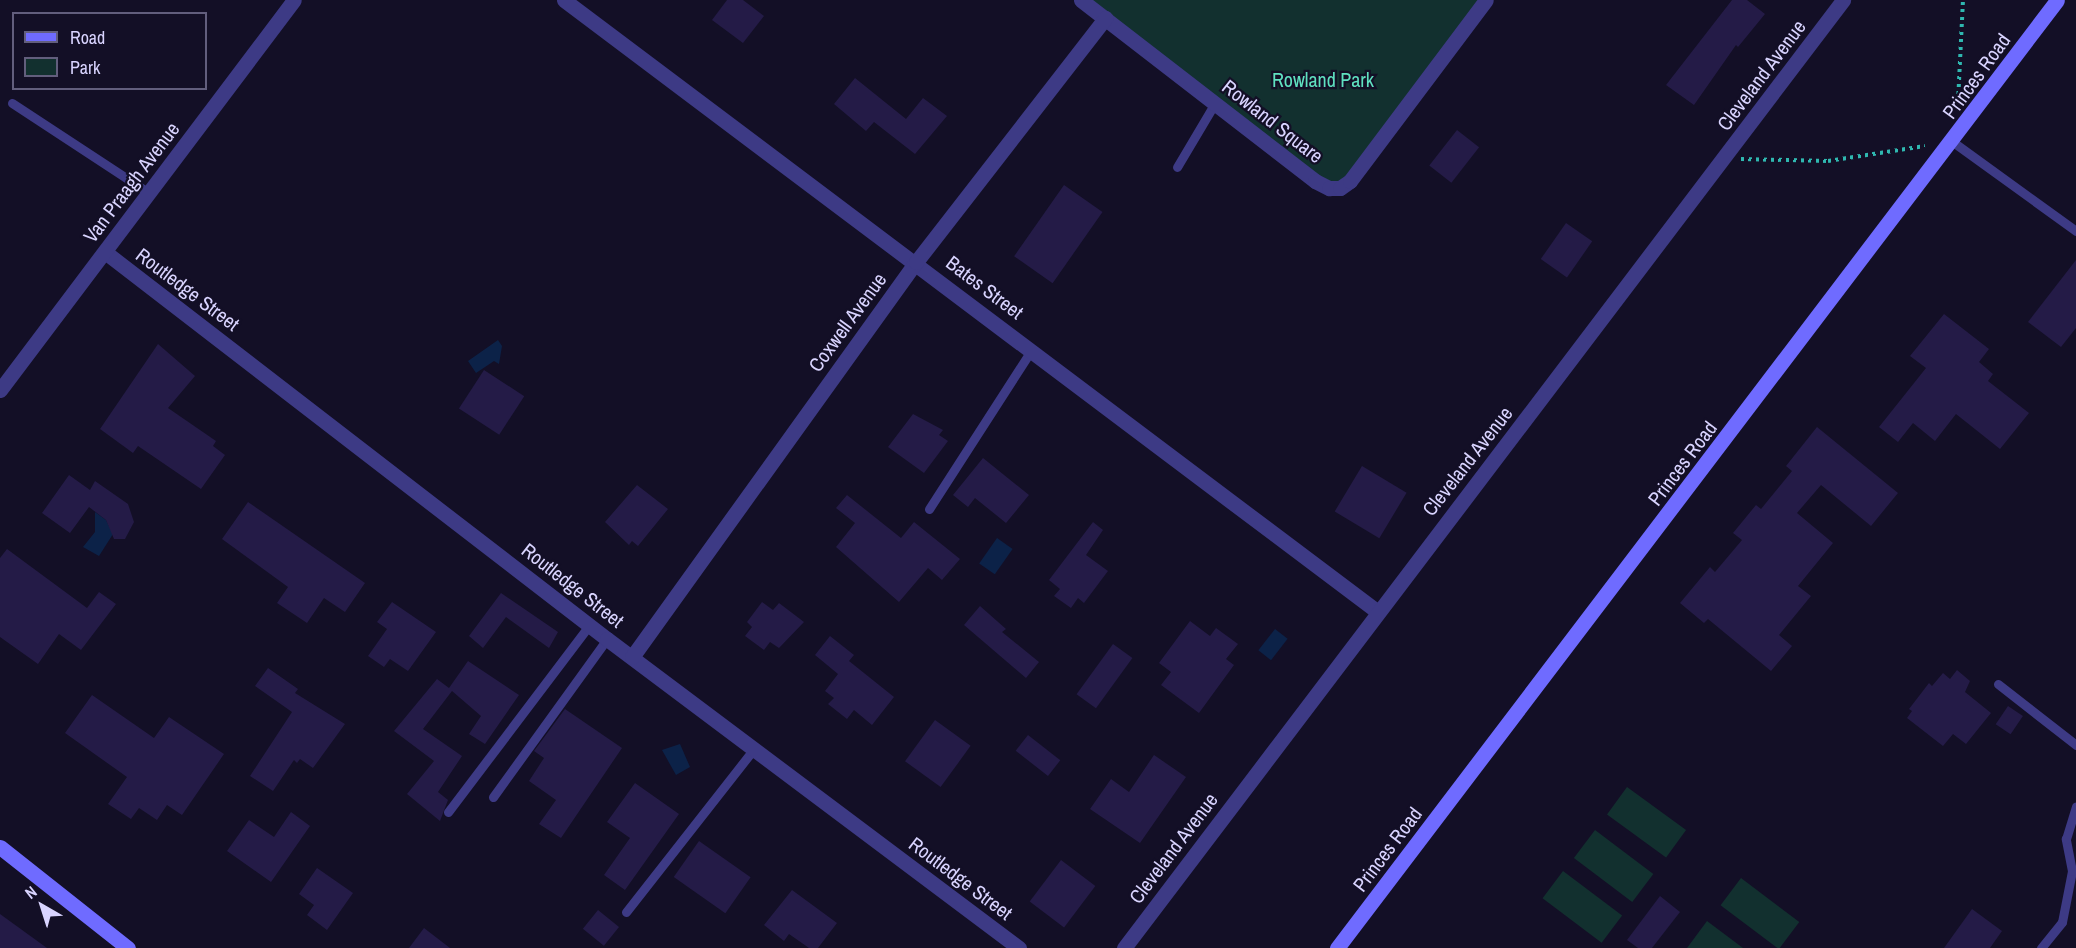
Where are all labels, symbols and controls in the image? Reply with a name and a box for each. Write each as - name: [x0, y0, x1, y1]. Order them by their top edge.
- legend: [12, 12, 207, 90]
- street label: Cleveland Avenue: [1711, 15, 1811, 135]
- text: Road: [70, 25, 105, 50]
- street label: Princes Road: [1937, 29, 2015, 123]
- text: Park: [70, 55, 100, 80]
- park label: Rowland Park: [1272, 67, 1374, 91]
- street label: Rowland Square: [1218, 74, 1328, 168]
- street label: Van Praagh Avenue: [78, 117, 184, 247]
- street label: Routledge Street: [132, 242, 244, 336]
- street label: Bates Street: [942, 250, 1028, 324]
- street label: Coxwell Avenue: [803, 267, 891, 377]
- street label: Cleveland Avenue: [1417, 401, 1517, 521]
- street label: Princes Road: [1643, 416, 1721, 510]
- street label: Routledge Street: [517, 538, 629, 632]
- street label: Cleveland Avenue: [1123, 788, 1223, 908]
- street label: Princes Road: [1348, 802, 1426, 896]
- street label: Routledge Street: [905, 831, 1017, 925]
- north arrow: [12, 876, 72, 936]
- text: N: [20, 880, 41, 904]

